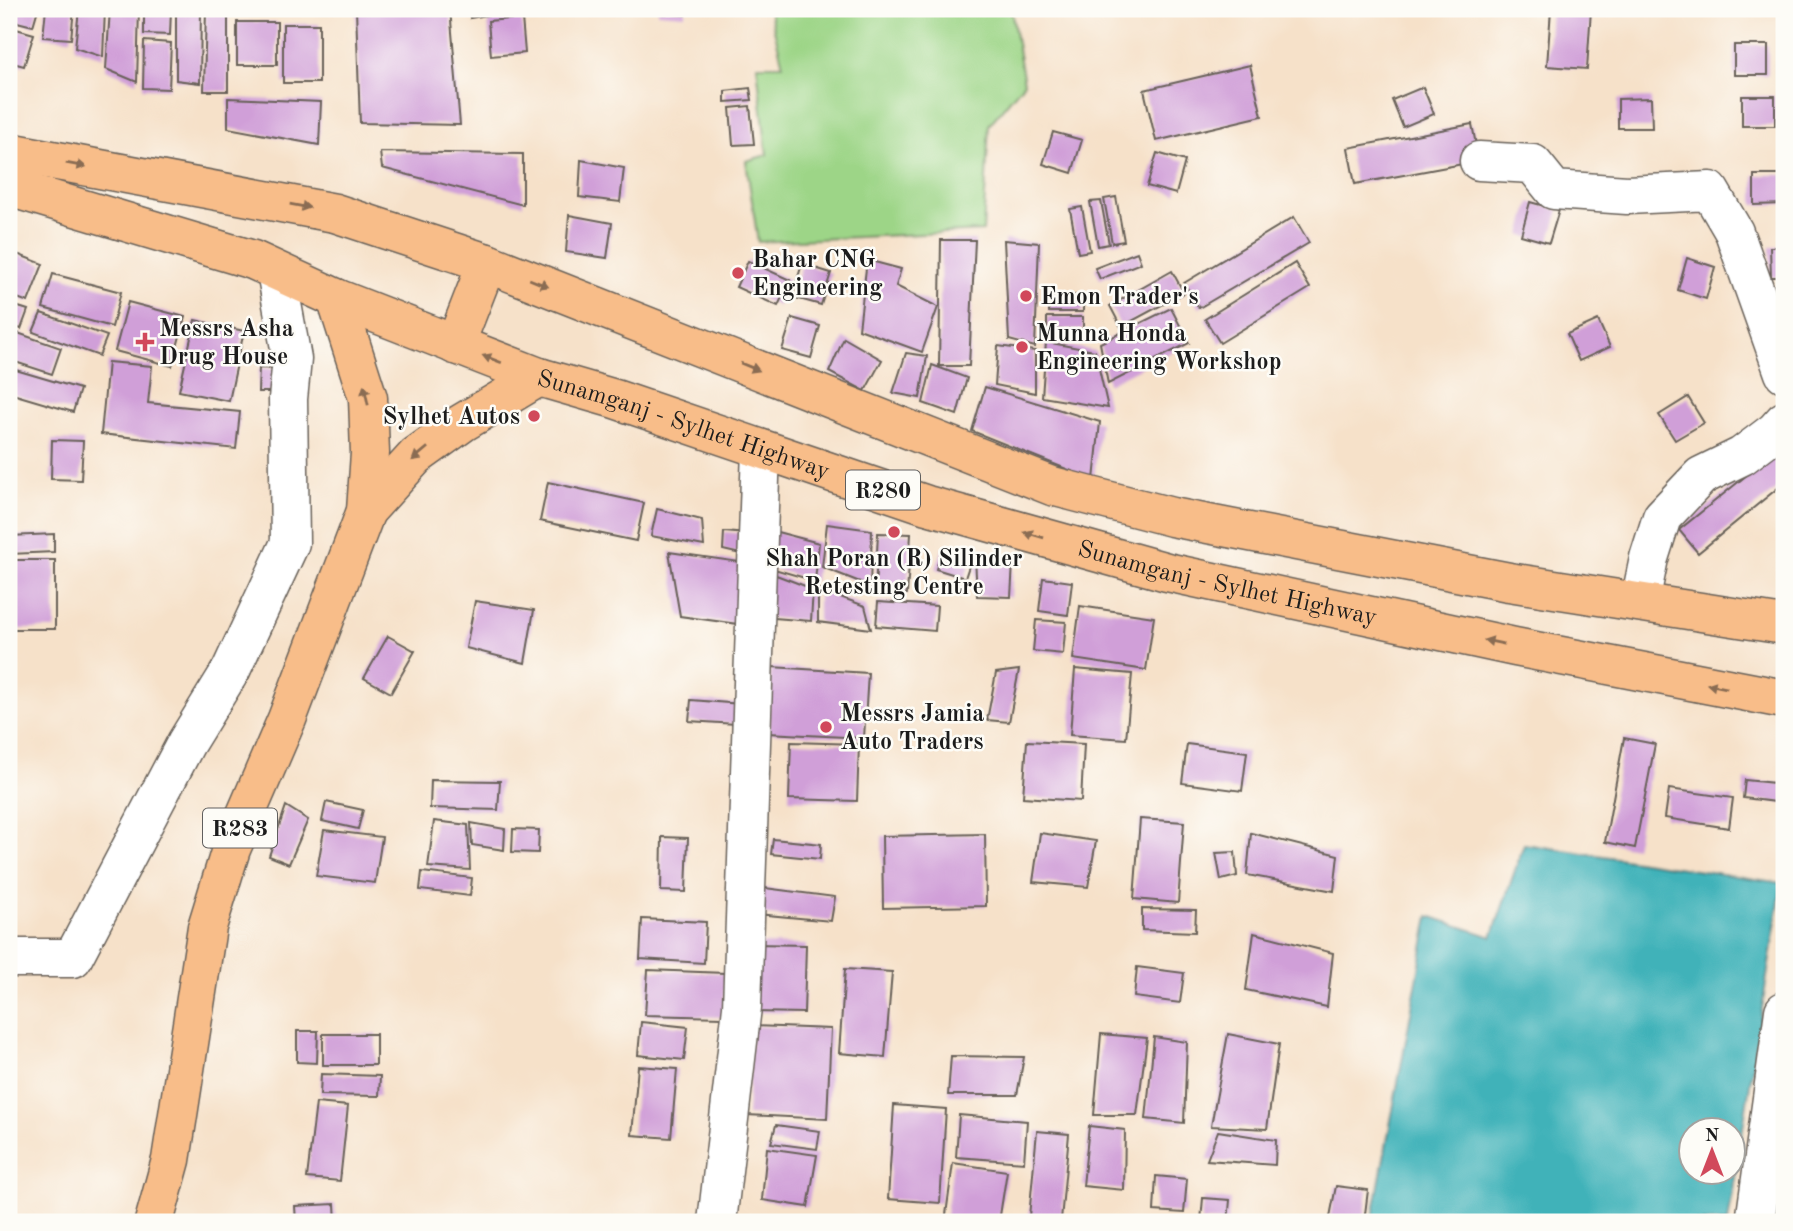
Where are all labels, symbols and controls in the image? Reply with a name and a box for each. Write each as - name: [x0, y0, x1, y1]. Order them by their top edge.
- one-way arrow: [65, 159, 87, 170]
- one-way arrow: [289, 201, 311, 212]
- place label: Bahar CNG Engineering: [752, 249, 883, 301]
- marker: Bahar CNG Engineering: [730, 265, 746, 281]
- one-way arrow: [529, 278, 550, 289]
- place label: Emon Trader's: [1040, 286, 1198, 310]
- marker: Emon Trader's: [1018, 288, 1034, 304]
- place label: Messrs Asha Drug House: [159, 318, 294, 370]
- place label: Munna Honda Engineering Workshop: [1036, 323, 1282, 375]
- marker: Messrs Asha Drug House: [137, 334, 153, 350]
- marker: Munna Honda Engineering Workshop: [1014, 339, 1030, 355]
- one-way arrow: [481, 353, 502, 364]
- one-way arrow: [740, 362, 761, 373]
- street label: Sunamganj - Sylhet Highway: [534, 367, 833, 485]
- one-way arrow: [360, 384, 371, 406]
- place label: Sylhet Autos: [382, 406, 520, 430]
- marker: Sylhet Autos: [526, 408, 542, 424]
- one-way arrow: [412, 446, 430, 461]
- road number: R280: [846, 470, 920, 510]
- marker: Shah Poran (R) Silinder Retesting Centre: [886, 524, 902, 540]
- one-way arrow: [1023, 529, 1044, 539]
- street label: Sunamganj - Sylhet Highway: [1075, 538, 1379, 631]
- place label: Shah Poran (R) Silinder Retesting Centre: [765, 547, 1023, 600]
- one-way arrow: [1483, 637, 1505, 648]
- one-way arrow: [1706, 680, 1728, 691]
- place label: Messrs Jamia Auto Traders: [840, 703, 984, 755]
- marker: Messrs Jamia Auto Traders: [818, 719, 834, 735]
- road number: R283: [203, 808, 277, 848]
- north arrow: [1678, 1116, 1748, 1186]
- text: N: [1705, 1127, 1720, 1146]

